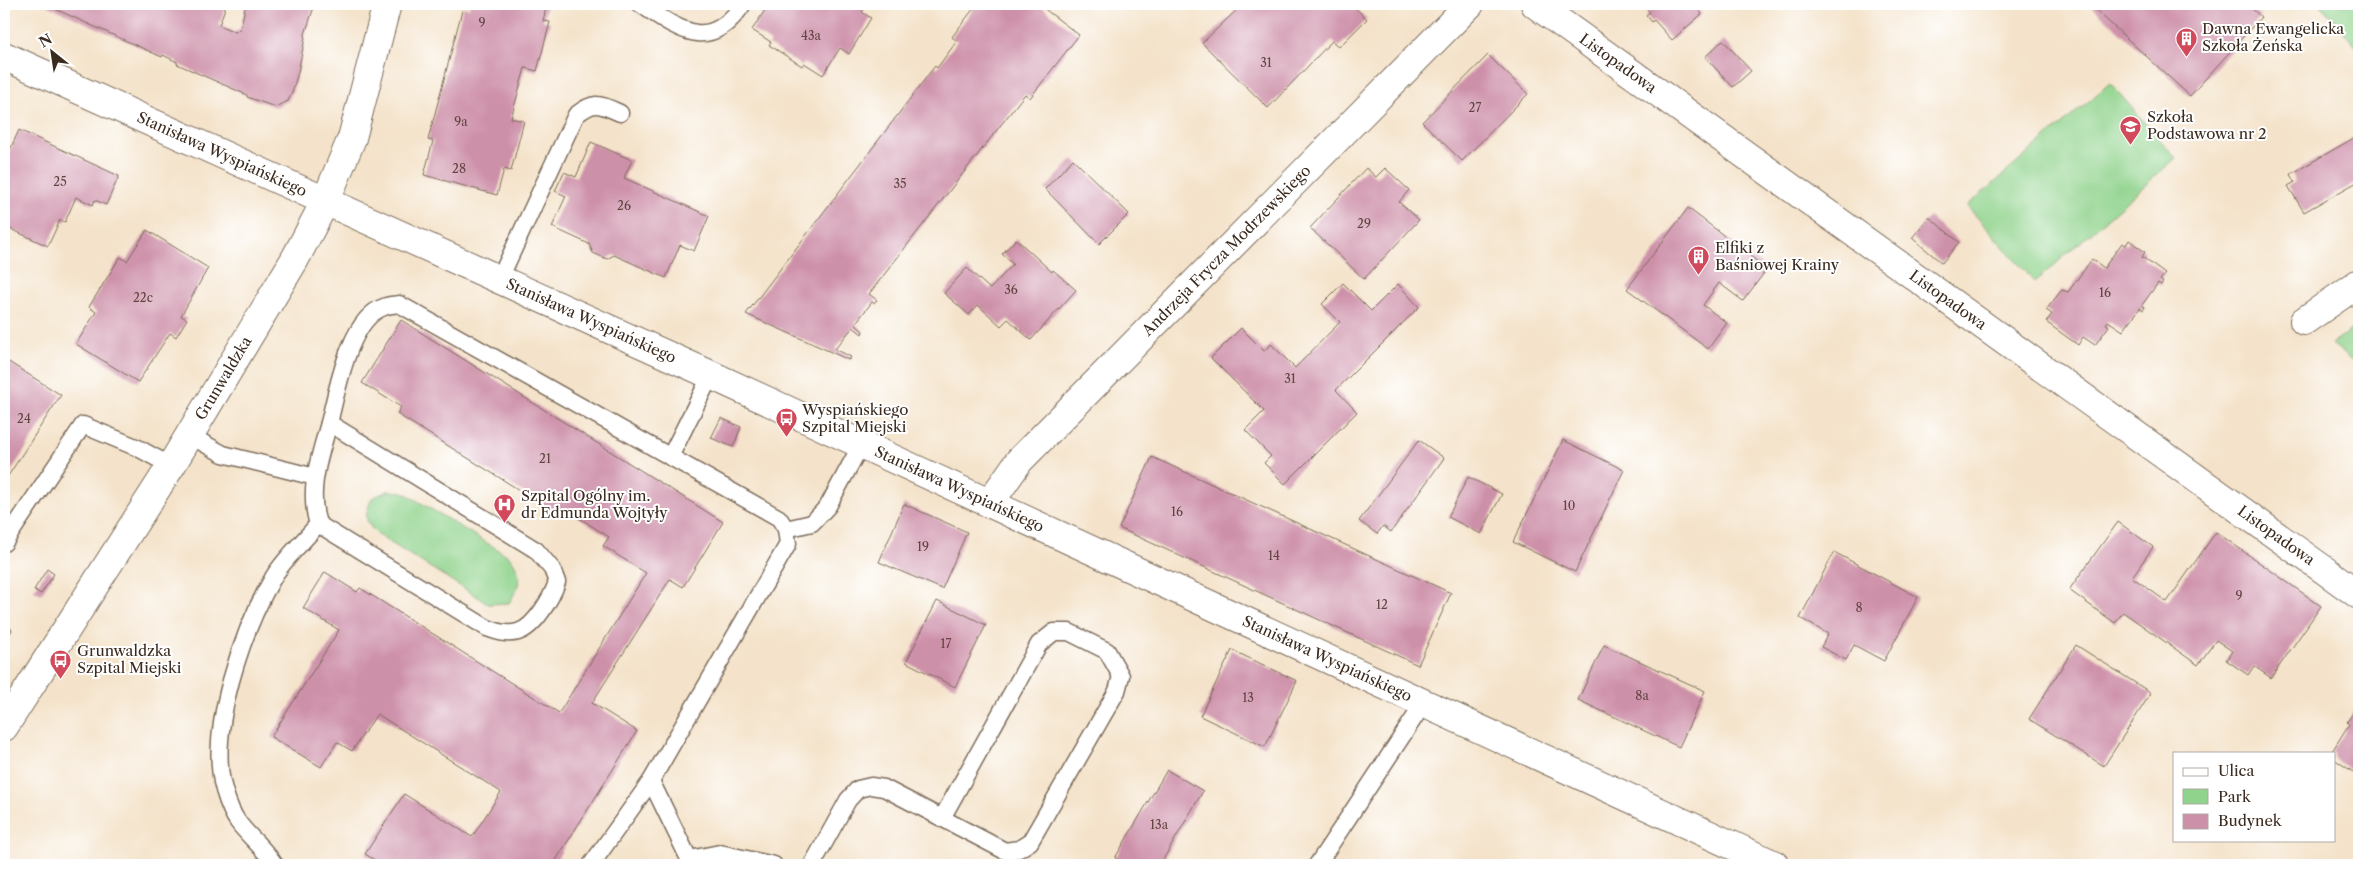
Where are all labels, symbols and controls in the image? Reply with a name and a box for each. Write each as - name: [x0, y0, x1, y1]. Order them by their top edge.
- house number: 9: [478, 15, 486, 30]
- place label: Dawna Ewangelicka Szkoła Żeńska: [2202, 19, 2344, 55]
- building icon: Dawna Ewangelicka Szkoła Żeńska: [2174, 26, 2198, 57]
- north arrow: [28, 28, 78, 78]
- house number: 43a: [801, 28, 822, 43]
- street label: Listopadowa: [1576, 29, 1660, 97]
- text: N: [36, 30, 55, 52]
- house number: 31: [1260, 55, 1272, 70]
- house number: 27: [1469, 100, 1481, 115]
- street label: Stanisława Wyspiańskiego: [134, 107, 310, 200]
- place label: Szkoła Podstawowa nr 2: [2147, 107, 2267, 143]
- house number: 9a: [454, 114, 468, 129]
- school or university icon: Szkoła Podstawowa nr 2: [2119, 114, 2143, 145]
- house number: 28: [452, 161, 466, 176]
- street label: Andrzeja Frycza Modrzewskiego: [1137, 161, 1315, 340]
- house number: 25: [53, 174, 67, 189]
- house number: 35: [893, 176, 907, 191]
- house number: 26: [617, 198, 631, 213]
- house number: 29: [1357, 216, 1371, 231]
- place label: Elfiki z Baśniowej Krainy: [1715, 238, 1840, 274]
- building icon: Elfiki z Baśniowej Krainy: [1687, 245, 1711, 276]
- street label: Listopadowa: [1906, 266, 1990, 334]
- street label: Stanisława Wyspiańskiego: [503, 274, 679, 367]
- house number: 36: [1004, 282, 1018, 297]
- house number: 16: [2099, 285, 2111, 300]
- house number: 22c: [133, 290, 153, 305]
- street label: Grunwaldzka: [191, 333, 255, 423]
- house number: 31: [1284, 371, 1296, 386]
- place label: Wyspiańskiego Szpital Miejski: [801, 400, 908, 436]
- bus stop icon: Wyspiańskiego Szpital Miejski: [774, 407, 798, 438]
- house number: 24: [17, 411, 31, 426]
- street label: Stanisława Wyspiańskiego: [872, 442, 1047, 536]
- house number: 21: [539, 451, 551, 466]
- place label: Szpital Ogólny im. dr Edmunda Wojtyły: [521, 486, 668, 522]
- hospital icon: Szpital Ogólny im. dr Edmunda Wojtyły: [493, 493, 517, 524]
- house number: 10: [1563, 498, 1575, 513]
- street label: Listopadowa: [2234, 501, 2319, 569]
- house number: 16: [1171, 504, 1183, 519]
- house number: 19: [917, 539, 929, 554]
- house number: 14: [1268, 548, 1280, 563]
- house number: 9: [2235, 588, 2243, 603]
- house number: 12: [1376, 597, 1388, 612]
- house number: 8: [1855, 600, 1863, 615]
- street label: Stanisława Wyspiańskiego: [1240, 611, 1415, 706]
- house number: 17: [941, 636, 952, 651]
- place label: Grunwaldzka Szpital Miejski: [77, 641, 182, 677]
- bus stop icon: Grunwaldzka Szpital Miejski: [49, 648, 73, 679]
- house number: 8a: [1635, 688, 1649, 703]
- house number: 13: [1242, 690, 1254, 705]
- legend: [2173, 752, 2336, 842]
- text: Ulica: [2218, 761, 2254, 780]
- text: Park: [2218, 787, 2252, 806]
- text: Budynek: [2218, 811, 2283, 830]
- house number: 13a: [1150, 817, 1169, 832]

